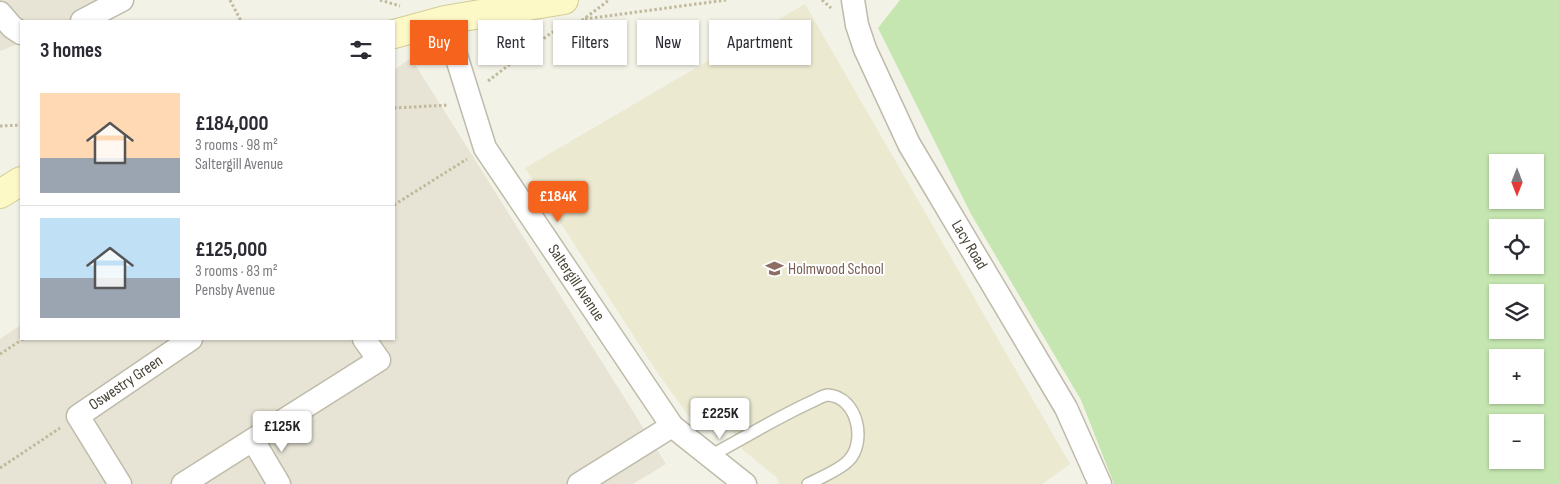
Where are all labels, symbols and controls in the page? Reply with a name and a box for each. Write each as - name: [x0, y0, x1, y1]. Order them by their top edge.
- chip: Buy: [410, 20, 468, 65]
- chip: Rent: [478, 20, 543, 65]
- chip: Filters: [553, 20, 627, 65]
- chip: New: [637, 20, 699, 65]
- chip: Apartment: [709, 20, 811, 65]
- icon: filters: [347, 36, 375, 64]
- text: 3 homes: [40, 38, 102, 63]
- text: £184,000: [195, 111, 269, 136]
- icon: home: [80, 113, 140, 173]
- text: 3 rooms · 98 m²: [195, 136, 278, 155]
- north arrow: [1489, 154, 1544, 209]
- map controls: [1489, 154, 1544, 469]
- text: Saltergill Avenue: [195, 155, 283, 174]
- pin: £184K: [523, 180, 593, 223]
- text: £184K: [539, 187, 577, 206]
- street label: Lacy Road: [947, 217, 991, 273]
- button: locate: [1489, 219, 1544, 274]
- text: £125,000: [195, 237, 267, 262]
- icon: home: [80, 238, 140, 298]
- street label: Saltergill Avenue: [543, 241, 609, 325]
- school or university icon: Holmwood School: [764, 259, 784, 279]
- place label: Holmwood School: [788, 260, 884, 279]
- text: 3 rooms · 83 m²: [195, 262, 278, 281]
- text: Pensby Avenue: [195, 281, 275, 300]
- button: layers: [1489, 284, 1544, 339]
- button: +: [1489, 349, 1544, 404]
- street label: Oswestry Green: [85, 351, 167, 415]
- pin: £225K: [685, 398, 755, 440]
- text: £225K: [701, 404, 739, 423]
- pin: £125K: [247, 410, 317, 453]
- button: −: [1489, 414, 1544, 469]
- text: £125K: [264, 417, 300, 436]

